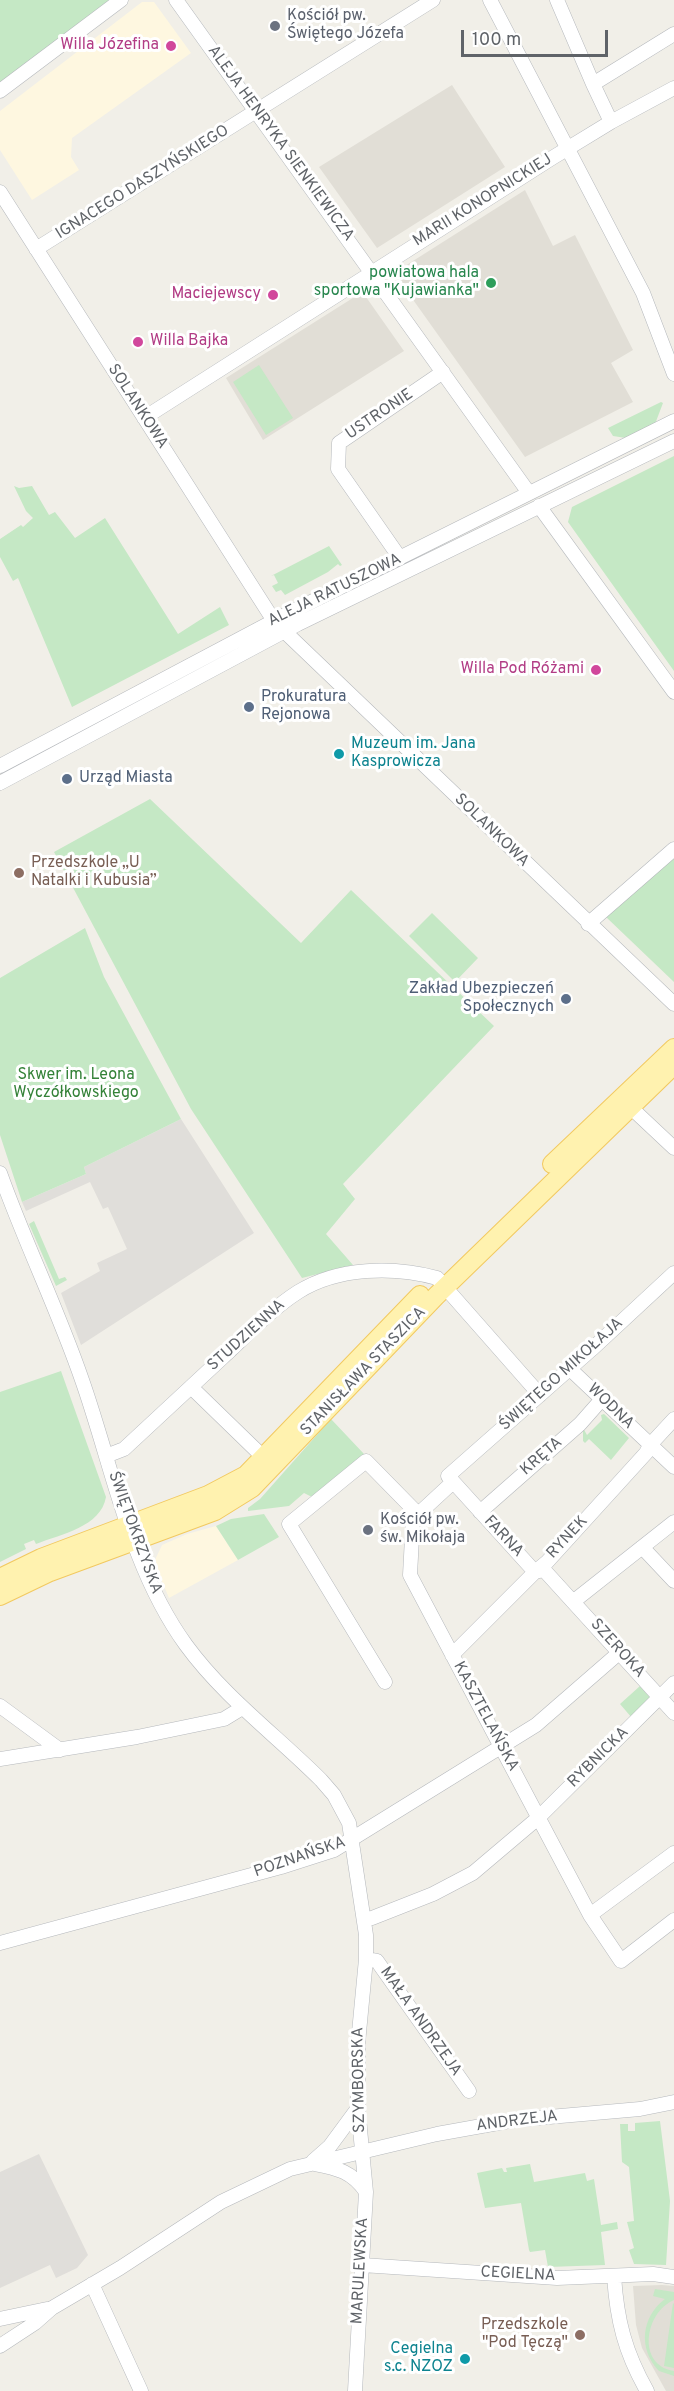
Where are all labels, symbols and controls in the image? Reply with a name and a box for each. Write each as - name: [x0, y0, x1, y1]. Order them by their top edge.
- place label: Kościół pw. Świętego Józefa: [287, 7, 404, 45]
- scale bar: [464, 18, 611, 56]
- marker: Kościół pw. Świętego Józefa: [268, 19, 282, 33]
- text: 100 m: [472, 29, 521, 52]
- place label: Willa Józefina: [60, 36, 159, 56]
- marker: Willa Józefina: [164, 39, 178, 53]
- street label: ALEJA HENRYKA SIENKIEWICZA: [202, 42, 358, 246]
- street label: IGNACEGO DASZYŃSKIEGO: [53, 122, 233, 244]
- street label: MARII KONOPNICKIEJ: [410, 150, 556, 252]
- place label: powiatowa hala sportowa "Kujawianka": [314, 264, 479, 302]
- marker: powiatowa hala sportowa "Kujawianka": [484, 276, 498, 290]
- place label: Maciejewscy: [171, 285, 261, 305]
- marker: Maciejewscy: [266, 288, 280, 302]
- place label: Willa Bajka: [150, 332, 228, 352]
- marker: Willa Bajka: [131, 335, 145, 349]
- street label: SOLANKOWA: [103, 361, 171, 453]
- street label: USTRONIE: [343, 385, 417, 445]
- street label: ALEJA RATUSZOWA: [265, 550, 405, 632]
- place label: Willa Pod Różami: [460, 660, 584, 680]
- marker: Willa Pod Różami: [589, 663, 603, 677]
- place label: Prokuratura Rejonowa: [261, 688, 346, 726]
- marker: Prokuratura Rejonowa: [242, 700, 256, 714]
- place label: Muzeum im. Jana Kasprowicza: [351, 735, 476, 773]
- marker: Muzeum im. Jana Kasprowicza: [332, 747, 346, 761]
- place label: Urząd Miasta: [79, 769, 173, 789]
- marker: Urząd Miasta: [60, 772, 74, 786]
- street label: SOLANKOWA: [449, 790, 533, 872]
- place label: Przedszkole „U Natalki i Kubusia”: [31, 854, 157, 892]
- marker: Przedszkole „U Natalki i Kubusia”: [12, 866, 26, 880]
- place label: Zakład Ubezpieczeń Społecznych: [409, 980, 554, 1018]
- marker: Zakład Ubezpieczeń Społecznych: [559, 992, 573, 1006]
- park label: Skwer im. Leona Wyczółkowskiego: [13, 1066, 139, 1104]
- street label: STUDZIENNA: [204, 1296, 290, 1376]
- street label: STANISŁAWA STASZICA: [297, 1303, 431, 1441]
- street label: ŚWIĘTEGO MIKOŁAJA: [496, 1315, 628, 1435]
- street label: WODNA: [583, 1380, 637, 1434]
- street label: KRĘTA: [517, 1434, 567, 1480]
- street label: ŚWIĘTOKRZYSKA: [103, 1469, 165, 1597]
- place label: Kościół pw. św. Mikołaja: [380, 1511, 465, 1549]
- street label: FARNA: [479, 1512, 527, 1562]
- street label: RYNEK: [543, 1513, 593, 1563]
- marker: Kościół pw. św. Mikołaja: [361, 1523, 375, 1537]
- street label: SZEROKA: [585, 1615, 649, 1683]
- street label: KASZTELAŃSKA: [448, 1659, 522, 1775]
- street label: RYBNICKA: [565, 1724, 633, 1792]
- street label: POZNAŃSKA: [252, 1833, 348, 1883]
- street label: MAŁA ANDRZEJA: [375, 1964, 465, 2080]
- street label: SZYMBORSKA: [349, 2027, 371, 2133]
- street label: ANDRZEJA: [475, 2107, 559, 2137]
- street label: MARULEWSKA: [349, 2217, 373, 2325]
- street label: CEGIELNA: [480, 2263, 556, 2287]
- place label: Przedszkole "Pod Tęczą": [481, 2316, 568, 2354]
- marker: Przedszkole "Pod Tęczą": [573, 2328, 587, 2342]
- place label: Cegielna s.c. NZOZ: [384, 2340, 453, 2378]
- marker: Cegielna s.c. NZOZ: [458, 2352, 472, 2366]

